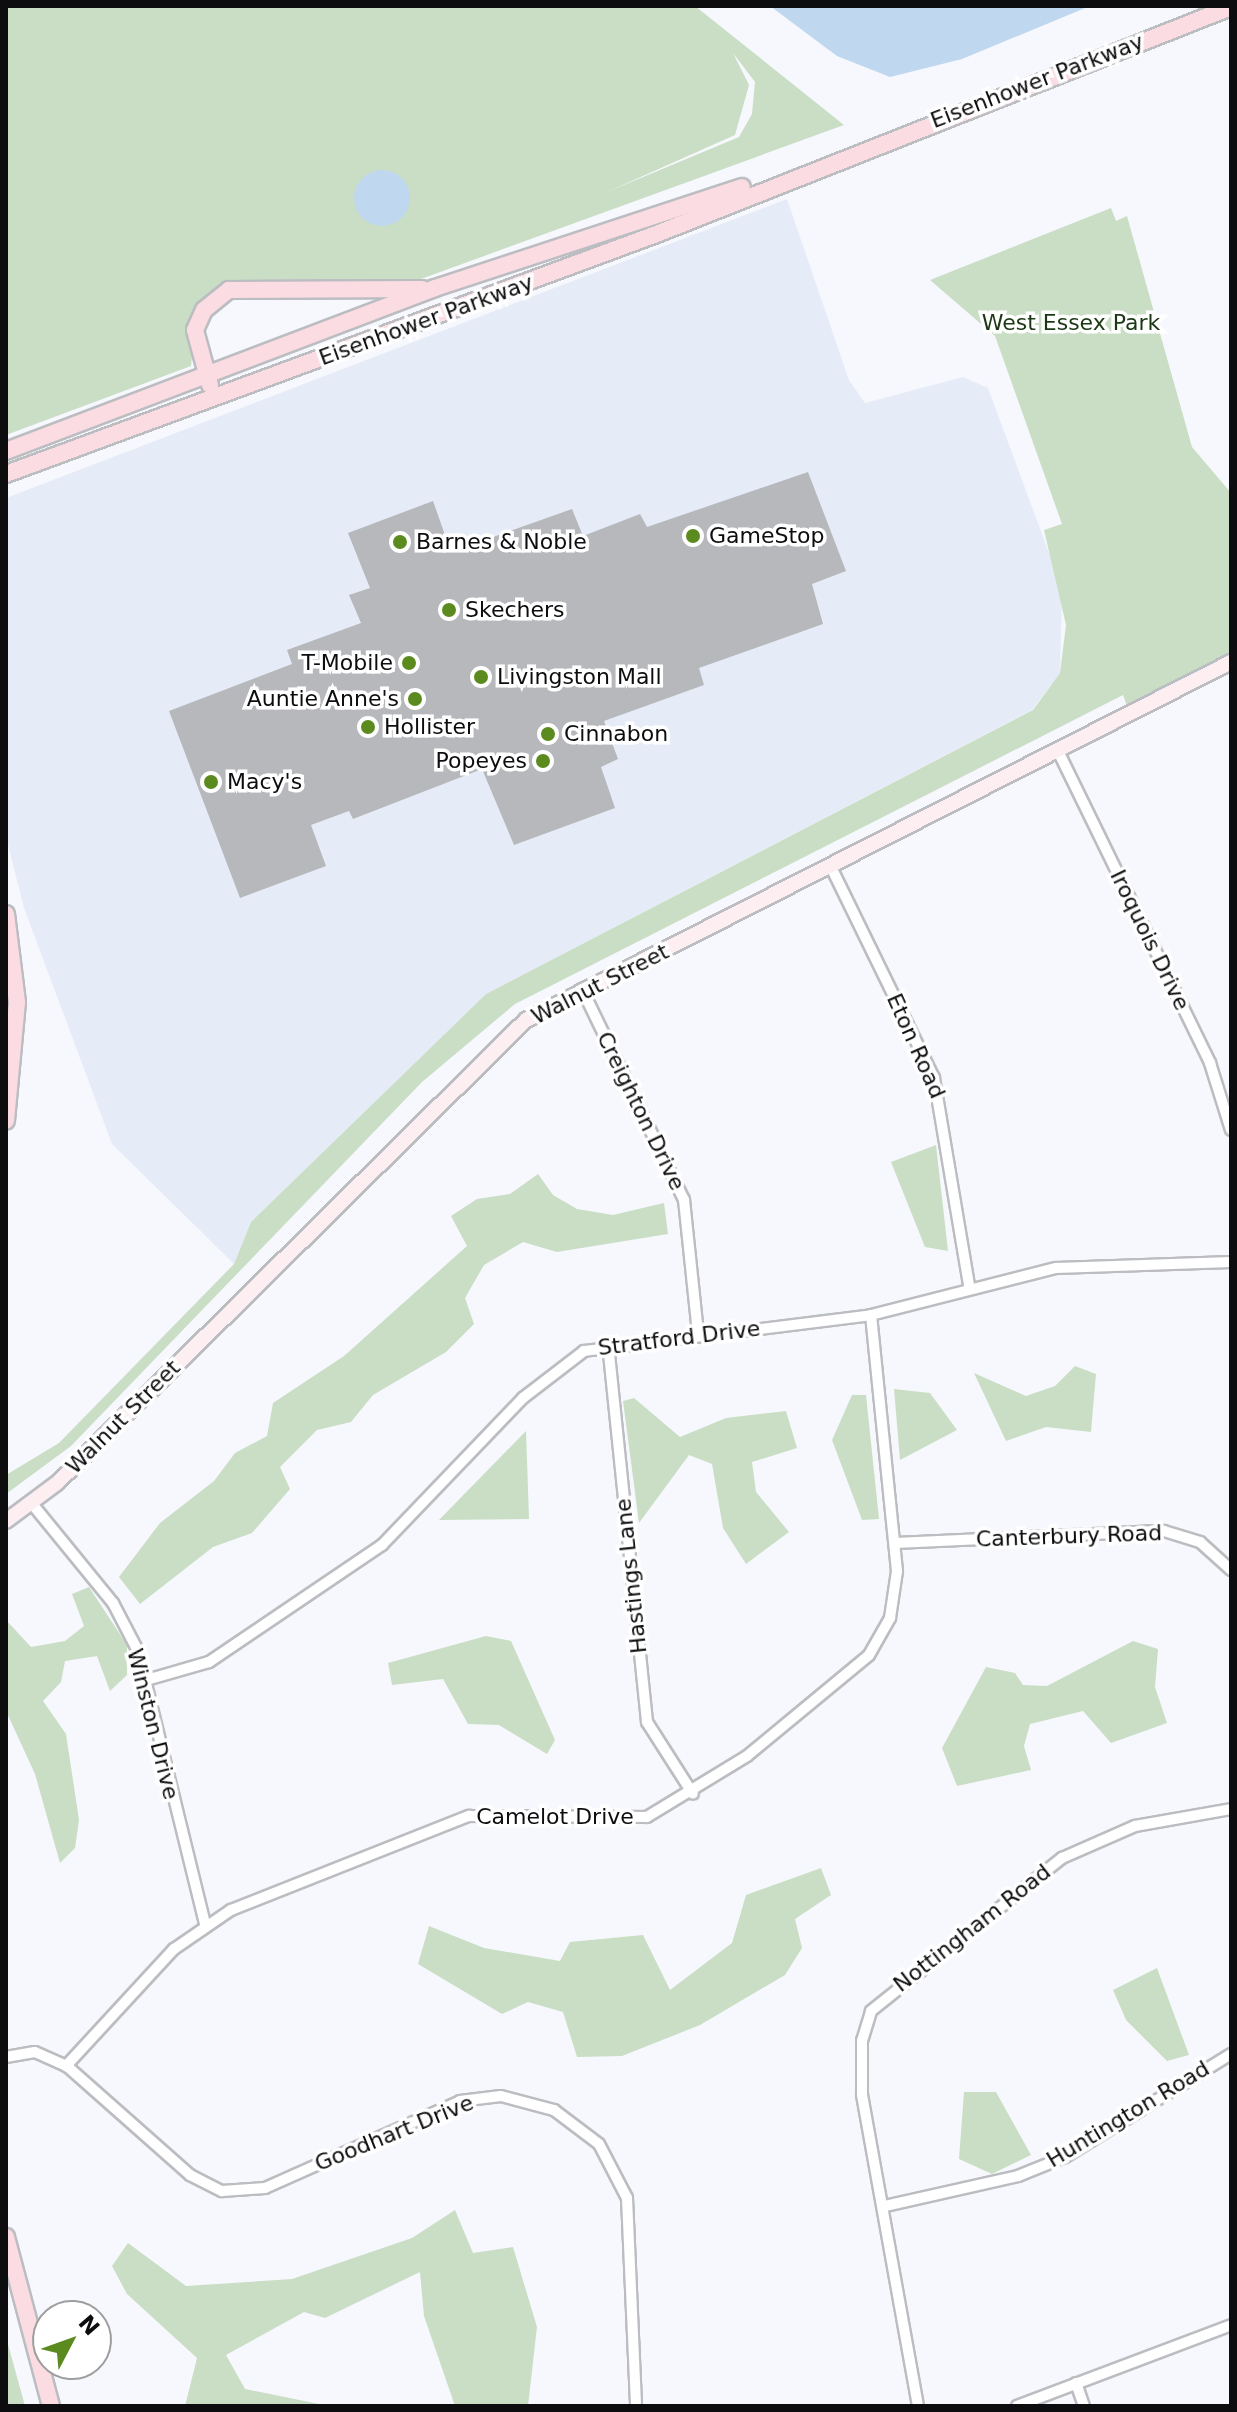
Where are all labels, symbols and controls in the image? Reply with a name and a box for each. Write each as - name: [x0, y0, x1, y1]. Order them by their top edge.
- street label: Eisenhower Parkway: [927, 28, 1147, 134]
- street label: Eisenhower Parkway: [315, 269, 537, 371]
- park label: West Essex Park: [982, 310, 1160, 336]
- place label: GameStop: [709, 523, 825, 549]
- marker: GameStop: [684, 527, 702, 545]
- place label: Barnes & Noble: [416, 529, 587, 555]
- marker: Barnes & Noble: [391, 533, 409, 551]
- place label: Skechers: [465, 597, 565, 623]
- marker: Skechers: [440, 601, 458, 619]
- place label: T-Mobile: [301, 650, 393, 676]
- marker: T-Mobile: [400, 654, 418, 672]
- place label: Livingston Mall: [497, 664, 662, 690]
- marker: Livingston Mall: [472, 668, 490, 686]
- place label: Auntie Anne's: [247, 686, 399, 712]
- marker: Auntie Anne's: [406, 690, 424, 708]
- place label: Hollister: [384, 714, 475, 740]
- marker: Hollister: [359, 718, 377, 736]
- place label: Cinnabon: [564, 721, 668, 747]
- marker: Cinnabon: [539, 725, 557, 743]
- place label: Popeyes: [436, 748, 527, 774]
- marker: Popeyes: [534, 752, 552, 770]
- place label: Macy's: [227, 769, 302, 795]
- marker: Macy's: [202, 773, 220, 791]
- street label: Iroquois Drive: [1105, 865, 1195, 1015]
- street label: Walnut Street: [527, 938, 673, 1030]
- street label: Eton Road: [881, 989, 951, 1103]
- street label: Creighton Drive: [591, 1027, 691, 1195]
- street label: Stratford Drive: [596, 1315, 762, 1361]
- street label: Walnut Street: [61, 1355, 185, 1479]
- street label: Hastings Lane: [610, 1497, 652, 1655]
- street label: Canterbury Road: [976, 1520, 1162, 1552]
- street label: Winston Drive: [122, 1646, 184, 1802]
- street label: Camelot Drive: [476, 1804, 634, 1830]
- street label: Nottingham Road: [888, 1858, 1056, 1998]
- street label: Huntington Road: [1042, 2055, 1214, 2173]
- street label: Goodhart Drive: [311, 2089, 477, 2177]
- north arrow: [32, 2300, 112, 2380]
- text: N: [73, 2310, 104, 2340]

